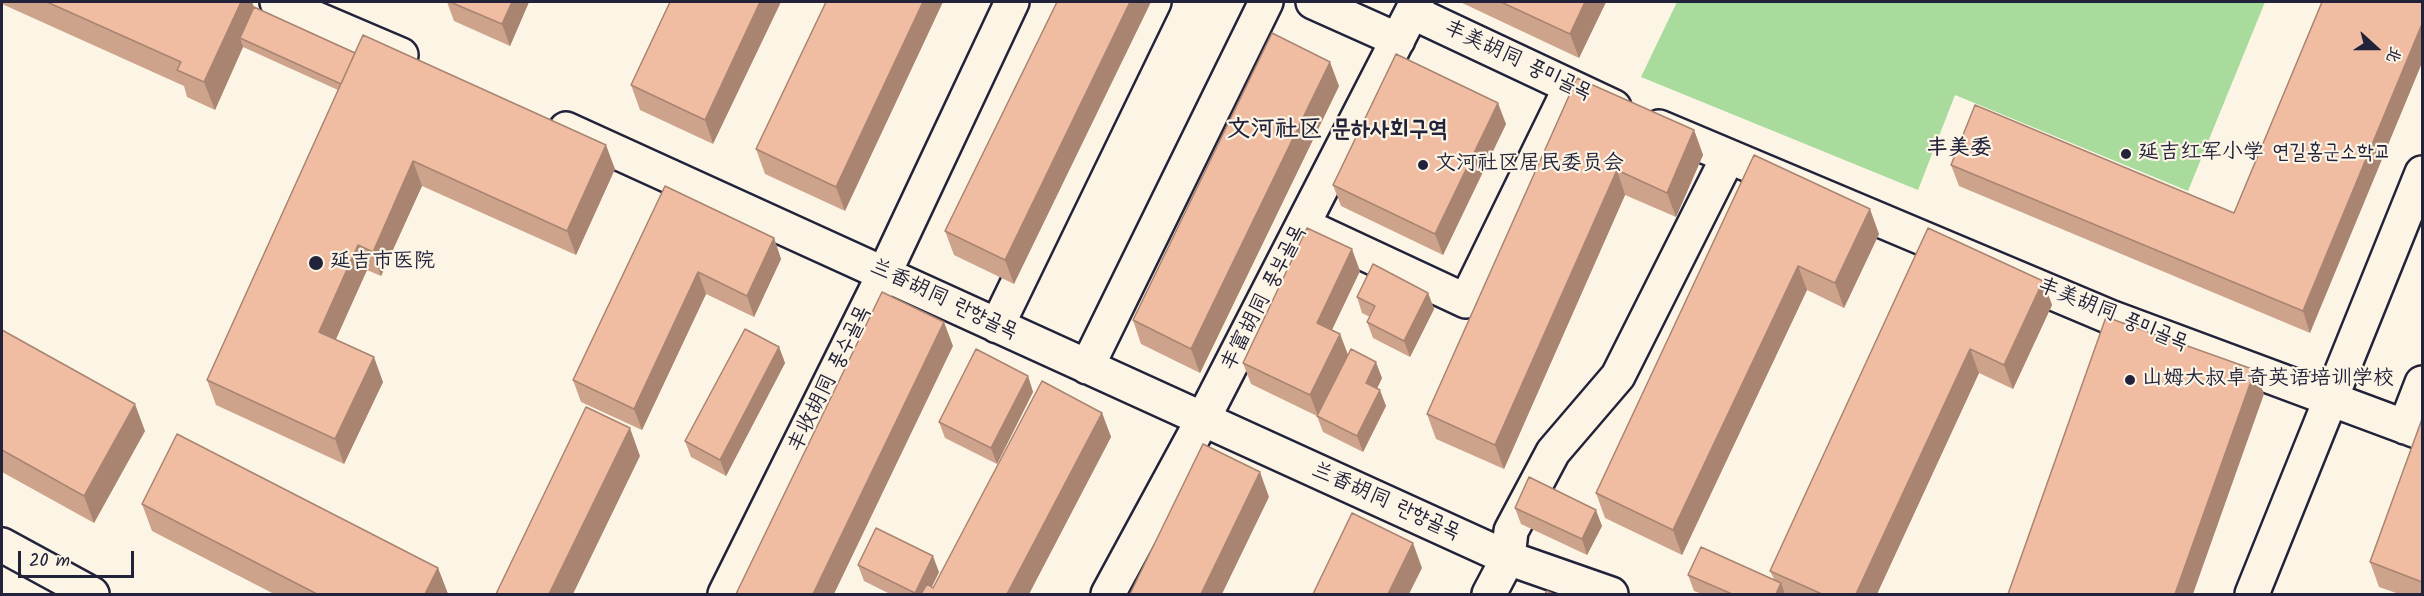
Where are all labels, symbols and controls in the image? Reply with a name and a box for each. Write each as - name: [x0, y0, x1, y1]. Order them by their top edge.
- street label: 丰美胡同 풍미골목: [1439, 17, 1595, 107]
- north arrow: [2346, 18, 2406, 78]
- text: 北: [2379, 43, 2408, 67]
- district label: 文河社区 문하사회구역: [1226, 118, 1448, 146]
- district label: 丰美委: [1926, 137, 1992, 163]
- place label: 延吉红军小学 연길홍군소학교: [2138, 141, 2391, 167]
- marker: 延吉红军小学 연길홍군소학교: [2119, 147, 2133, 161]
- place label: 文河社区居民委员会: [1435, 152, 1624, 178]
- marker: 文河社区居民委员会: [1416, 158, 1430, 172]
- street label: 丰富胡同 풍부골목: [1217, 222, 1313, 376]
- place label: 延吉市医院: [330, 250, 435, 276]
- marker: 延吉市医院: [307, 254, 325, 272]
- street label: 兰香胡同 란향골목: [865, 256, 1021, 346]
- street label: 丰美胡同 풍미골목: [2033, 274, 2191, 358]
- street label: 丰收胡同 풍수골목: [785, 303, 877, 457]
- place label: 山姆大叔卓奇英语培训学校: [2142, 367, 2394, 393]
- marker: 山姆大叔卓奇英语培训学校: [2123, 373, 2137, 387]
- street label: 兰香胡同 란향골목: [1307, 459, 1463, 547]
- scale bar: [21, 539, 136, 577]
- text: 20 m: [29, 547, 70, 576]

